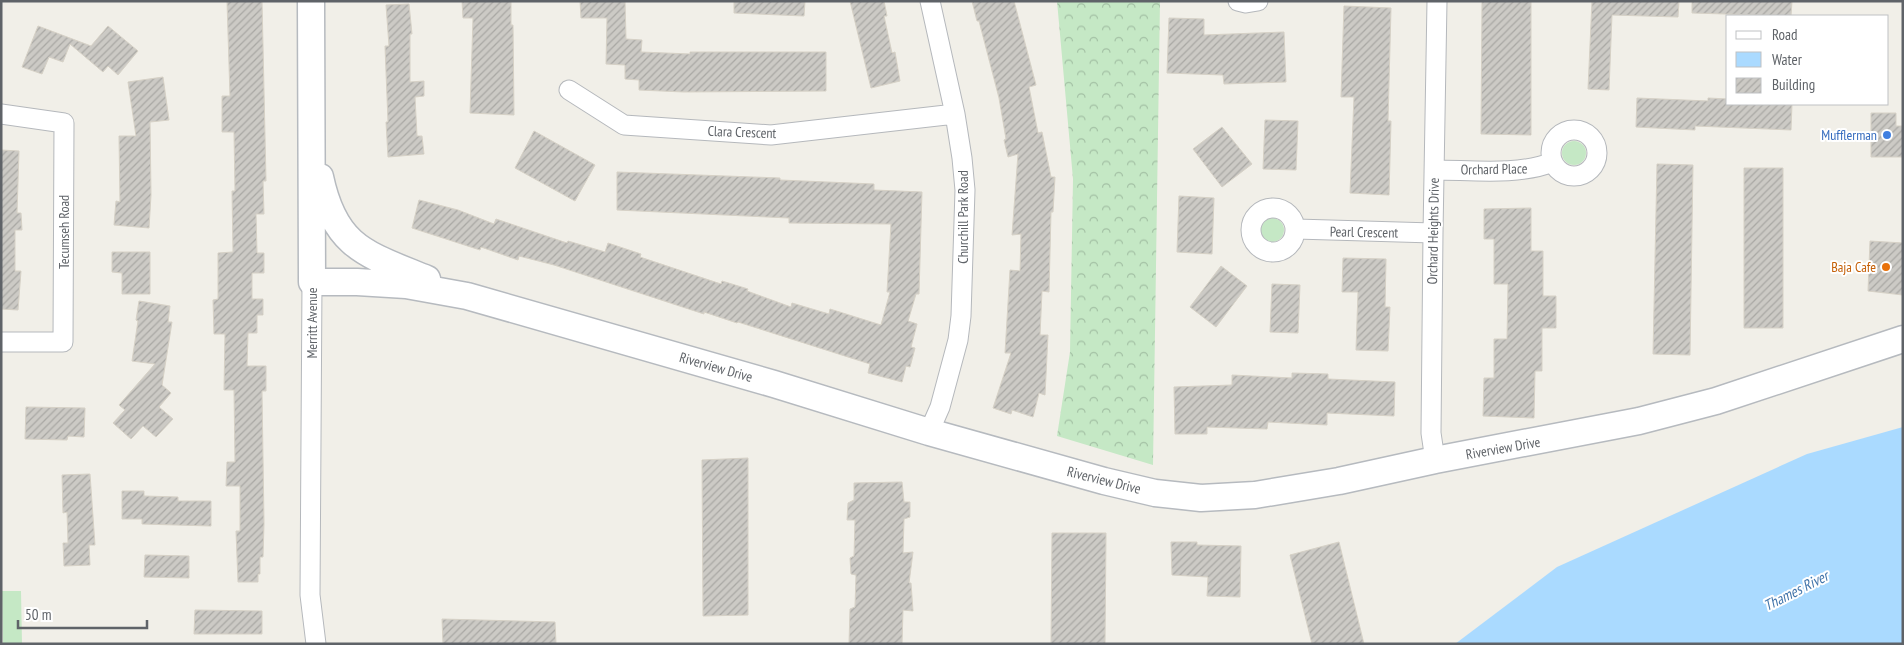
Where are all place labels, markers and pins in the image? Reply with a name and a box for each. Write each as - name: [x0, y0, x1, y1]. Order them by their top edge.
- place label: Mufflerman: [1821, 126, 1877, 144]
- marker: Mufflerman: [1881, 129, 1893, 141]
- place label: Baja Cafe: [1831, 258, 1876, 276]
- marker: Baja Cafe: [1880, 261, 1892, 273]

